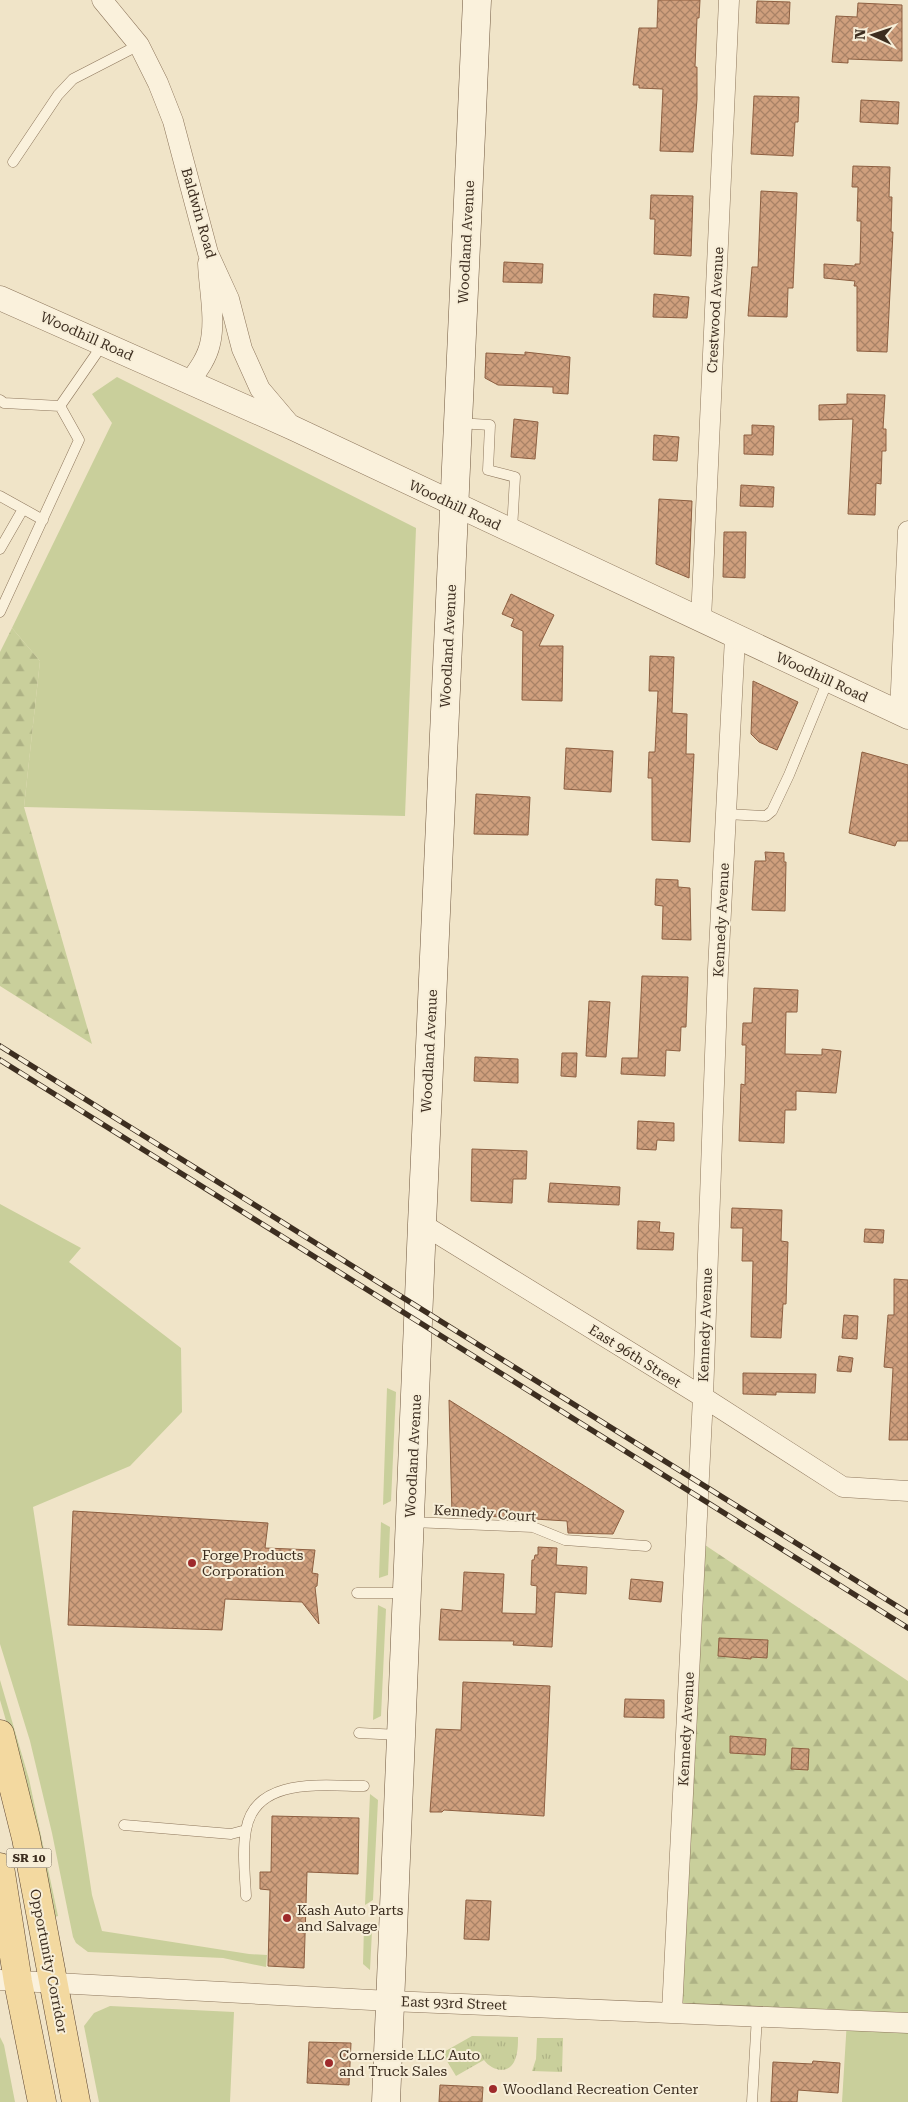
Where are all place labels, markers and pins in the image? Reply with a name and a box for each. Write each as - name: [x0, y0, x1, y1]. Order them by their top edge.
- place label: Forge Products Corporation: [202, 1547, 304, 1579]
- marker: Forge Products Corporation: [186, 1557, 198, 1569]
- place label: Kash Auto Parts and Salvage: [297, 1902, 404, 1934]
- marker: Kash Auto Parts and Salvage: [281, 1912, 293, 1924]
- place label: Cornerside LLC Auto and Truck Sales: [339, 2047, 480, 2079]
- marker: Cornerside LLC Auto and Truck Sales: [323, 2057, 335, 2069]
- place label: Woodland Recreation Center: [503, 2081, 698, 2097]
- marker: Woodland Recreation Center: [487, 2083, 499, 2095]

